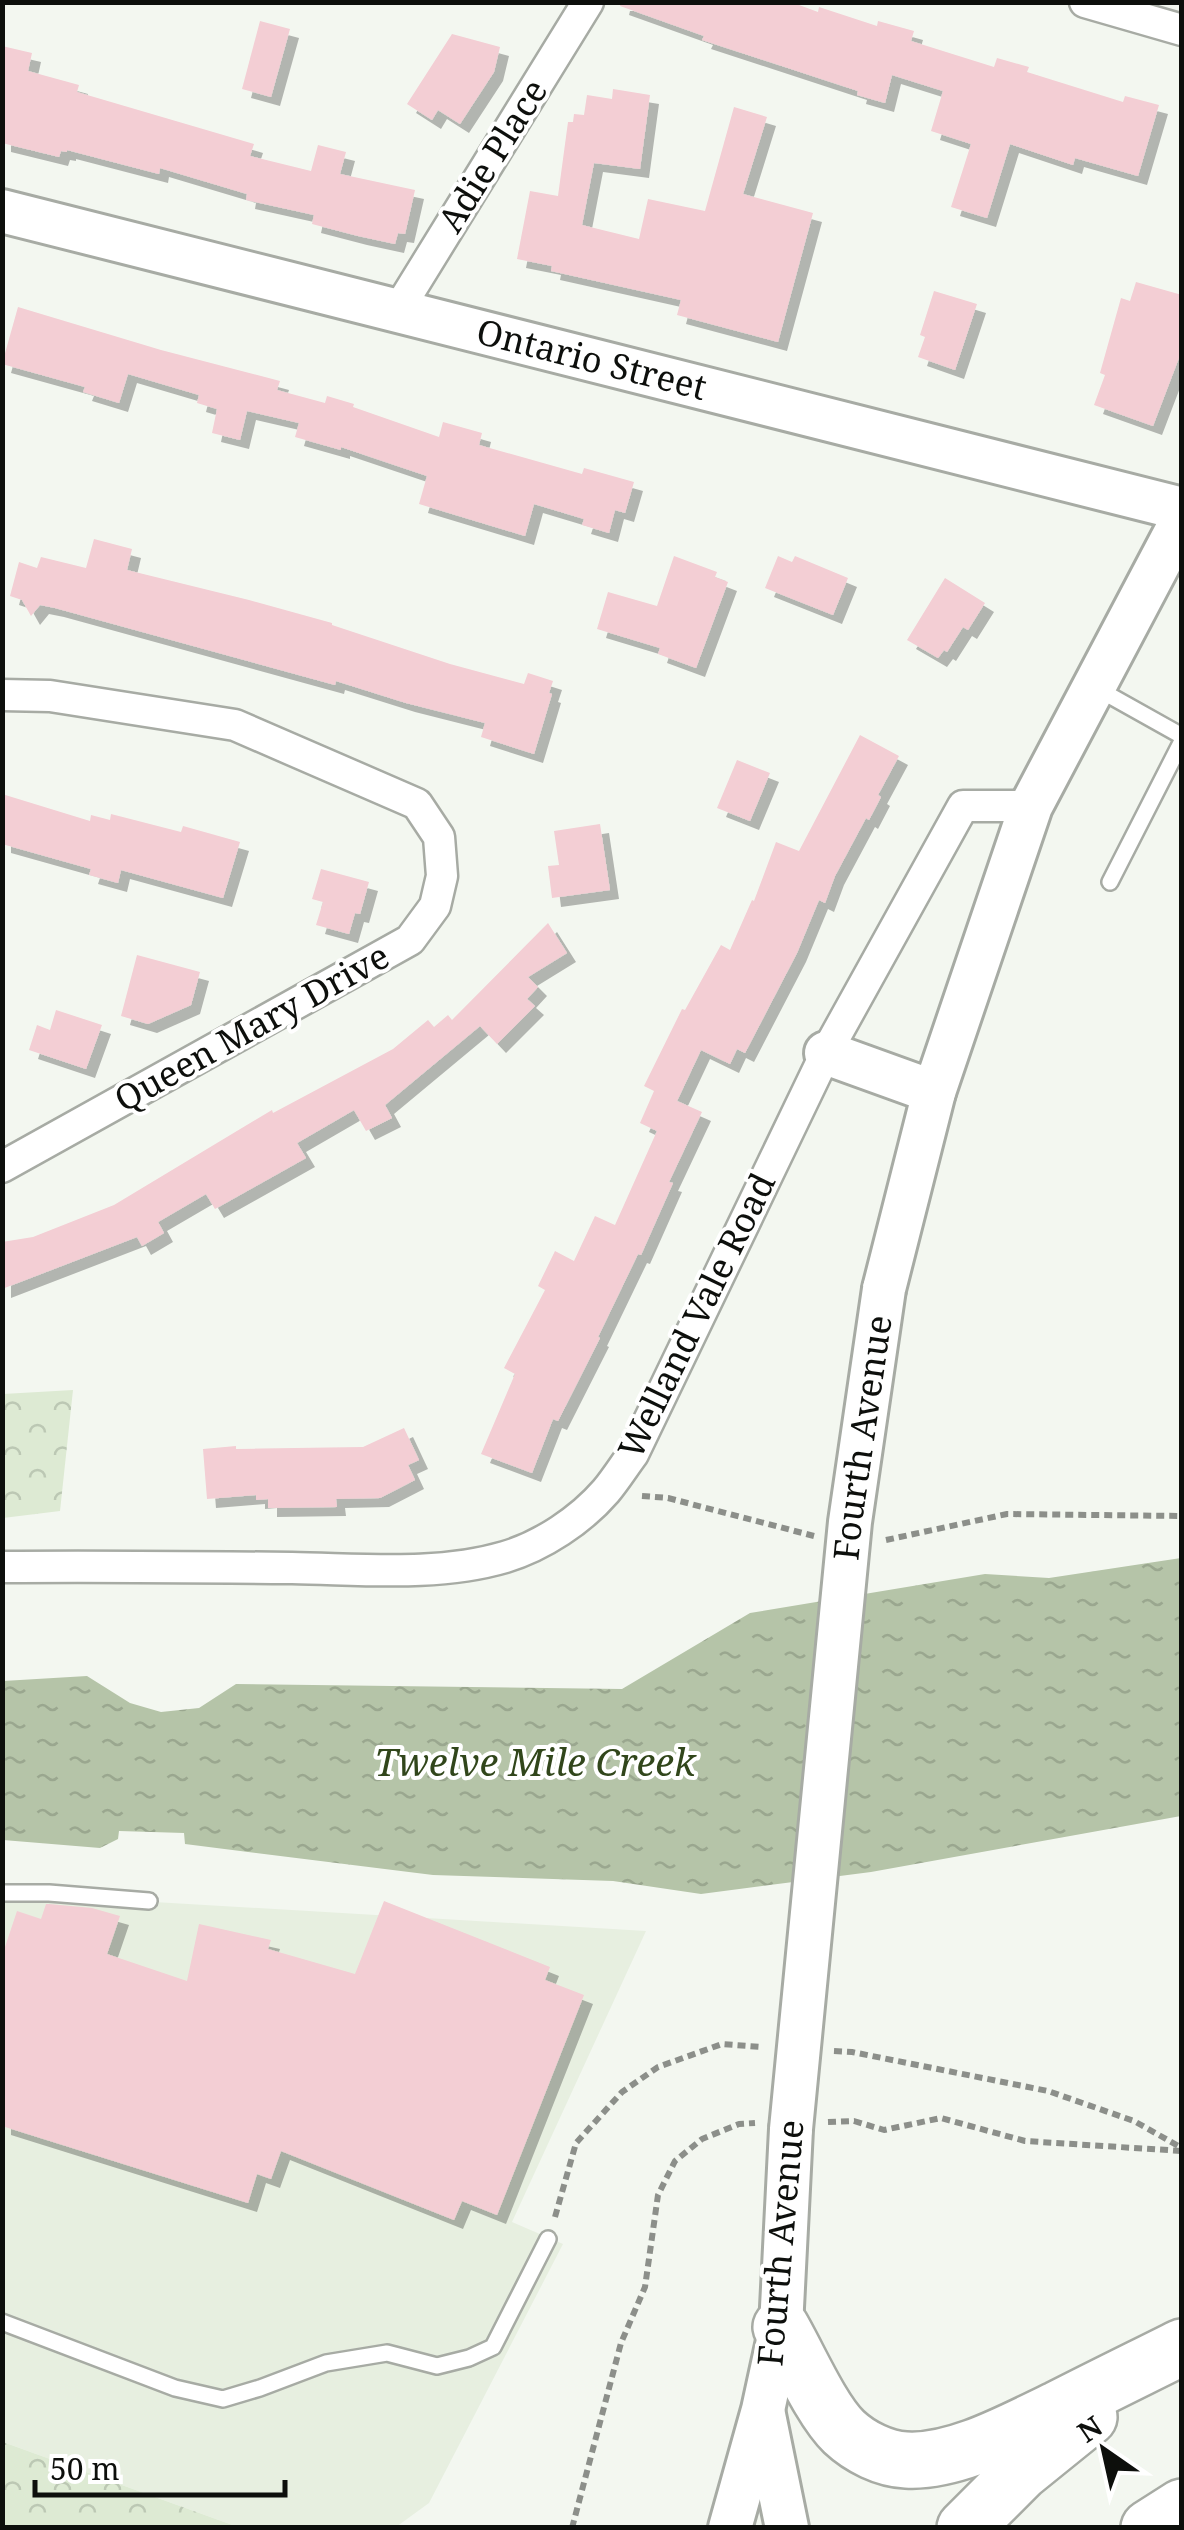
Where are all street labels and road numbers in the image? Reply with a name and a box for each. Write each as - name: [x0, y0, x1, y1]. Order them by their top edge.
- street label: Adie Place: [426, 70, 557, 241]
- street label: Ontario Street: [472, 307, 712, 410]
- street label: Queen Mary Drive: [105, 932, 397, 1122]
- street label: Welland Vale Road: [606, 1165, 785, 1466]
- street label: Fourth Avenue: [821, 1312, 902, 1562]
- street label: Fourth Avenue: [745, 2118, 814, 2368]

